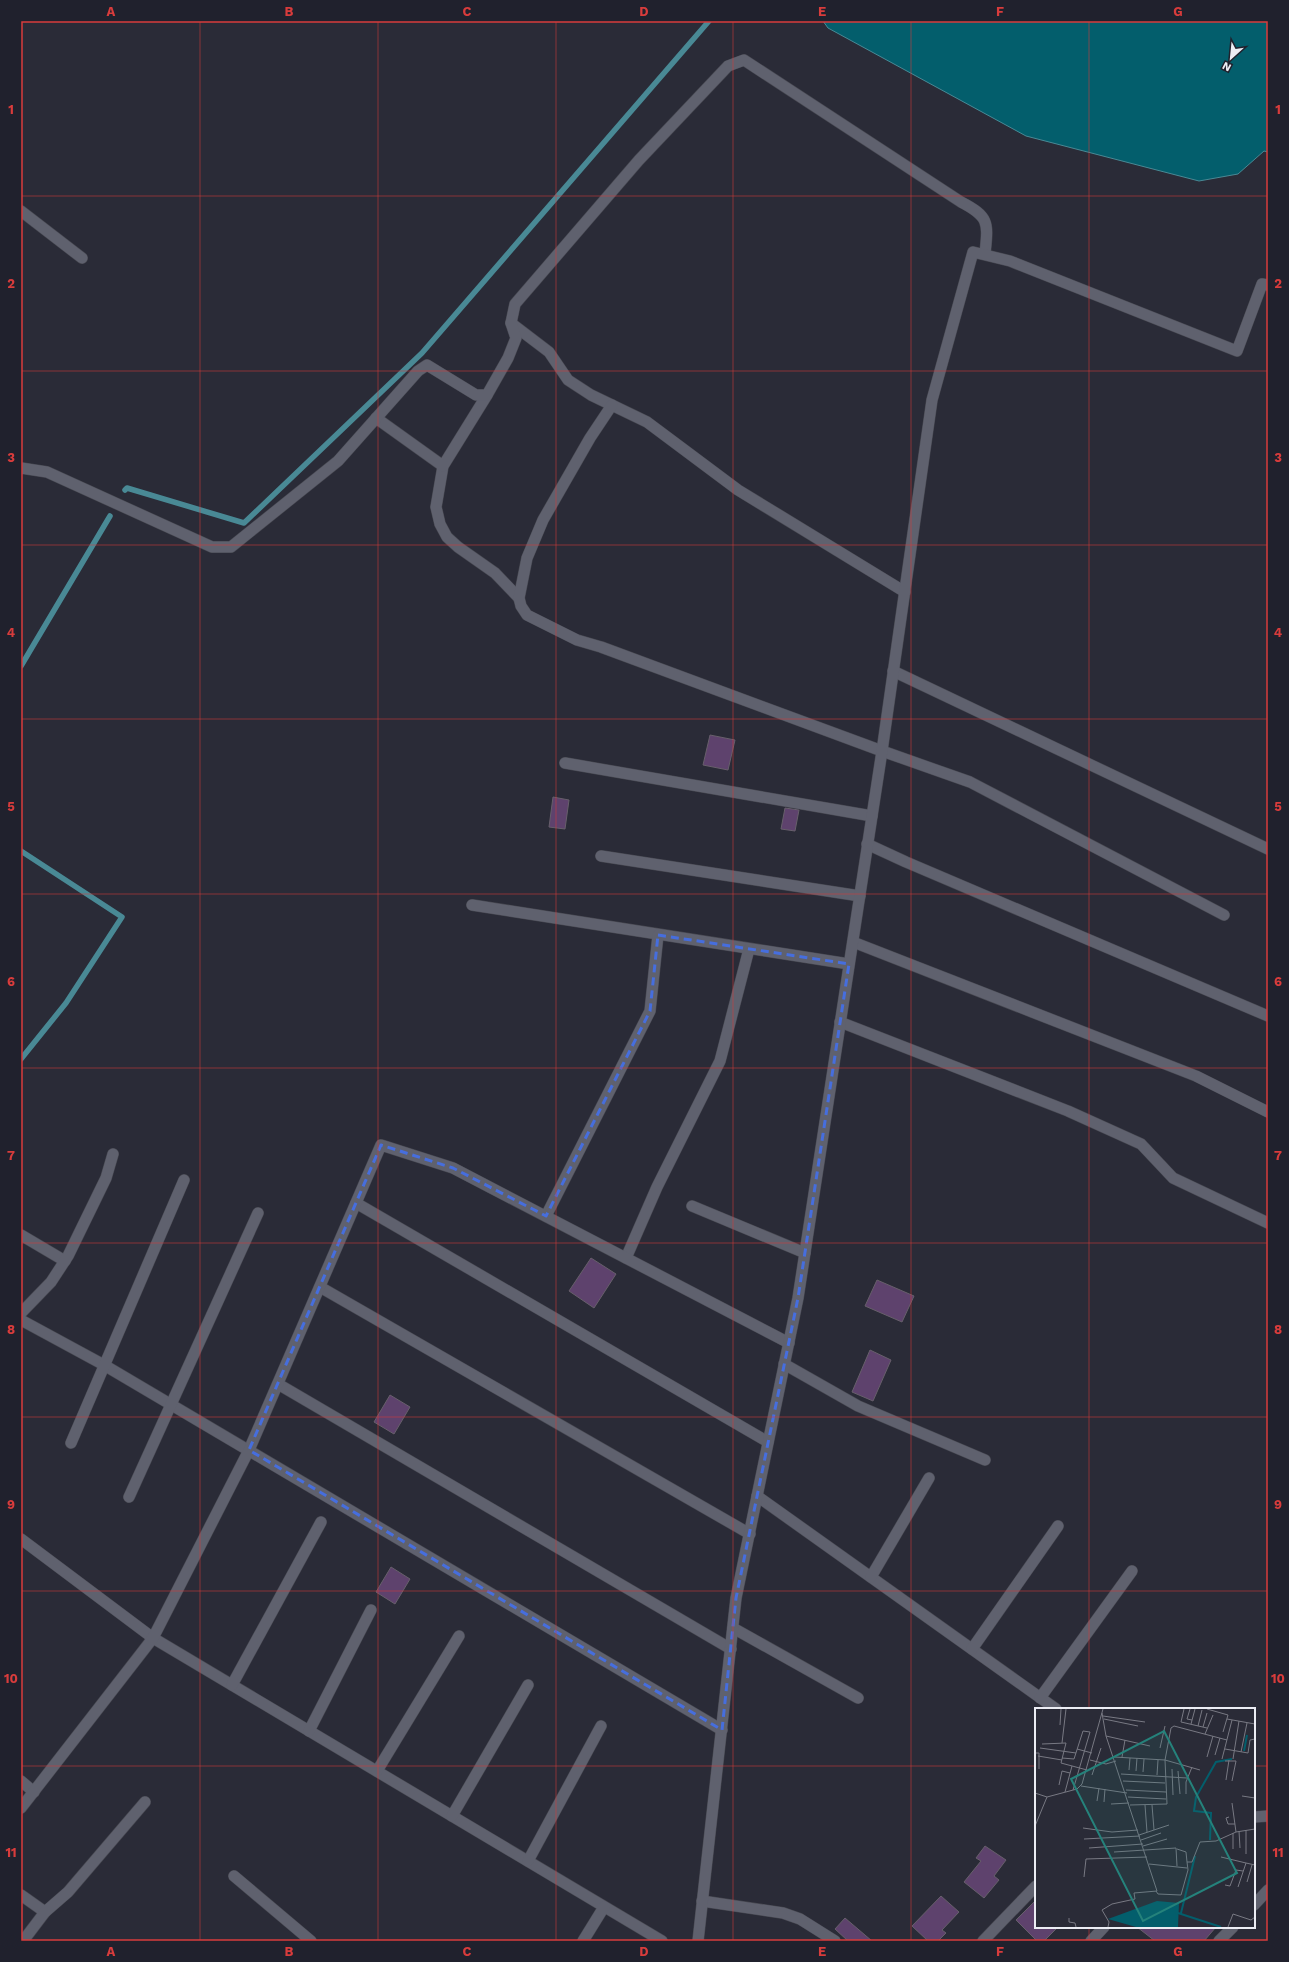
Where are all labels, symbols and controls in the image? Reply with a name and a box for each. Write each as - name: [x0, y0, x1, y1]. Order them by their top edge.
- text: A: [107, 4, 116, 19]
- text: B: [285, 4, 294, 19]
- text: C: [463, 4, 472, 19]
- text: D: [639, 4, 649, 19]
- text: E: [818, 4, 826, 19]
- text: F: [996, 4, 1004, 19]
- text: G: [1173, 4, 1183, 19]
- north arrow: [1211, 38, 1251, 78]
- text: N: [1220, 59, 1233, 74]
- text: 1: [8, 102, 14, 117]
- text: 1: [1275, 102, 1281, 117]
- text: 2: [7, 276, 15, 291]
- text: 2: [1274, 276, 1282, 291]
- text: 3: [7, 450, 15, 465]
- text: 3: [1274, 450, 1282, 465]
- text: 4: [7, 625, 16, 640]
- text: 4: [1274, 625, 1283, 640]
- text: 5: [7, 799, 15, 814]
- text: 5: [1274, 799, 1282, 814]
- text: 6: [7, 974, 15, 989]
- text: 6: [1274, 974, 1282, 989]
- text: 7: [7, 1148, 15, 1163]
- text: 7: [1274, 1148, 1282, 1163]
- text: 8: [7, 1322, 15, 1337]
- text: 8: [1274, 1322, 1282, 1337]
- text: 9: [7, 1497, 15, 1512]
- text: 9: [1274, 1497, 1282, 1512]
- text: 10: [4, 1671, 18, 1686]
- text: 10: [1271, 1671, 1285, 1686]
- inset map: [1035, 1708, 1255, 1928]
- text: 11: [5, 1845, 17, 1860]
- text: 11: [1272, 1845, 1284, 1860]
- text: A: [107, 1944, 116, 1959]
- text: B: [285, 1944, 294, 1959]
- text: C: [463, 1944, 472, 1959]
- text: D: [639, 1944, 649, 1959]
- text: E: [818, 1944, 826, 1959]
- text: F: [996, 1944, 1004, 1959]
- text: G: [1173, 1944, 1183, 1959]

